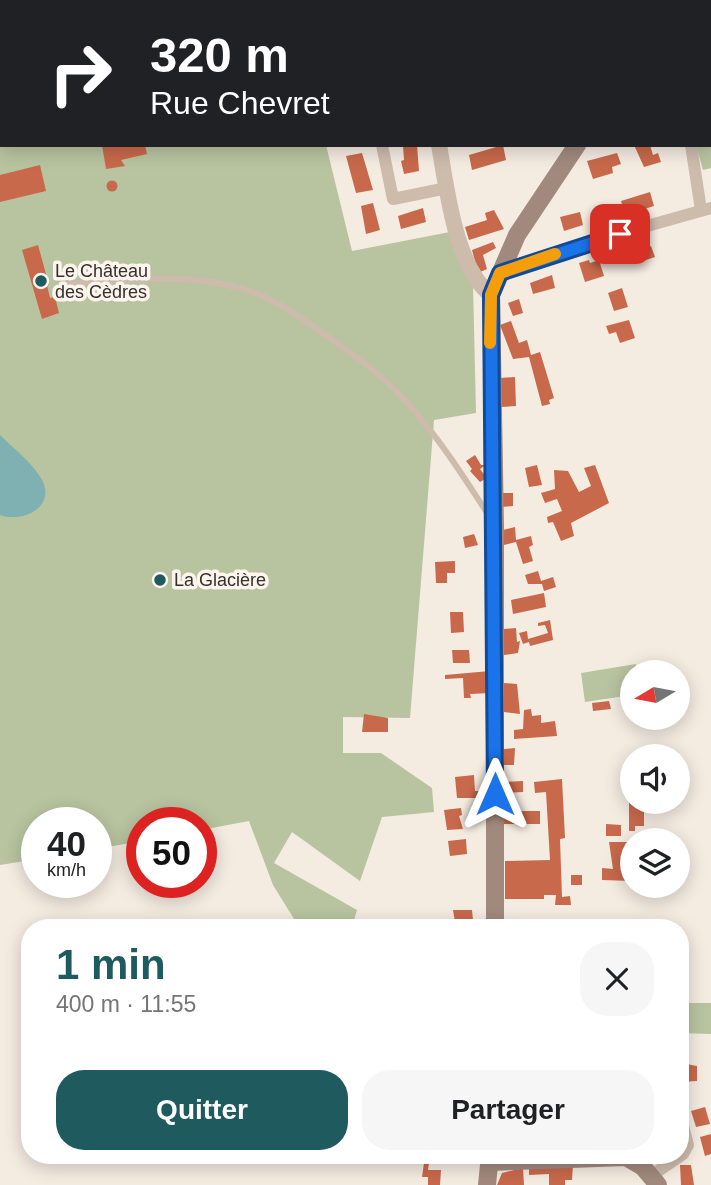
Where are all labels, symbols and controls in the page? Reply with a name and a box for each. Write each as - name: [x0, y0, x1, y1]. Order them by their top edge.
- icon: right: [35, 28, 126, 119]
- text: 320 m: [150, 28, 289, 82]
- text: Rue Chevret: [150, 85, 330, 121]
- pin: [590, 204, 650, 264]
- icon: arrive: [601, 215, 639, 253]
- place label: Le Château des Cèdres: [55, 261, 148, 302]
- marker: Le Château des Cèdres: [33, 273, 49, 289]
- place label: La Glacière: [174, 570, 266, 590]
- marker: La Glacière: [152, 572, 168, 588]
- north arrow: [620, 660, 690, 730]
- map controls: [620, 660, 690, 898]
- button: sound: [620, 744, 690, 814]
- position arrow: [458, 757, 532, 831]
- speed limit sign: 50: [126, 807, 217, 898]
- text: 40: [47, 824, 86, 863]
- button: layers: [620, 828, 690, 898]
- text: km/h: [47, 860, 86, 880]
- text: 1 min: [56, 941, 166, 988]
- button: close: [580, 942, 654, 1016]
- text: 400 m · 11:55: [56, 991, 196, 1017]
- button: Quitter: [56, 1070, 348, 1150]
- button: Partager: [362, 1070, 654, 1150]

